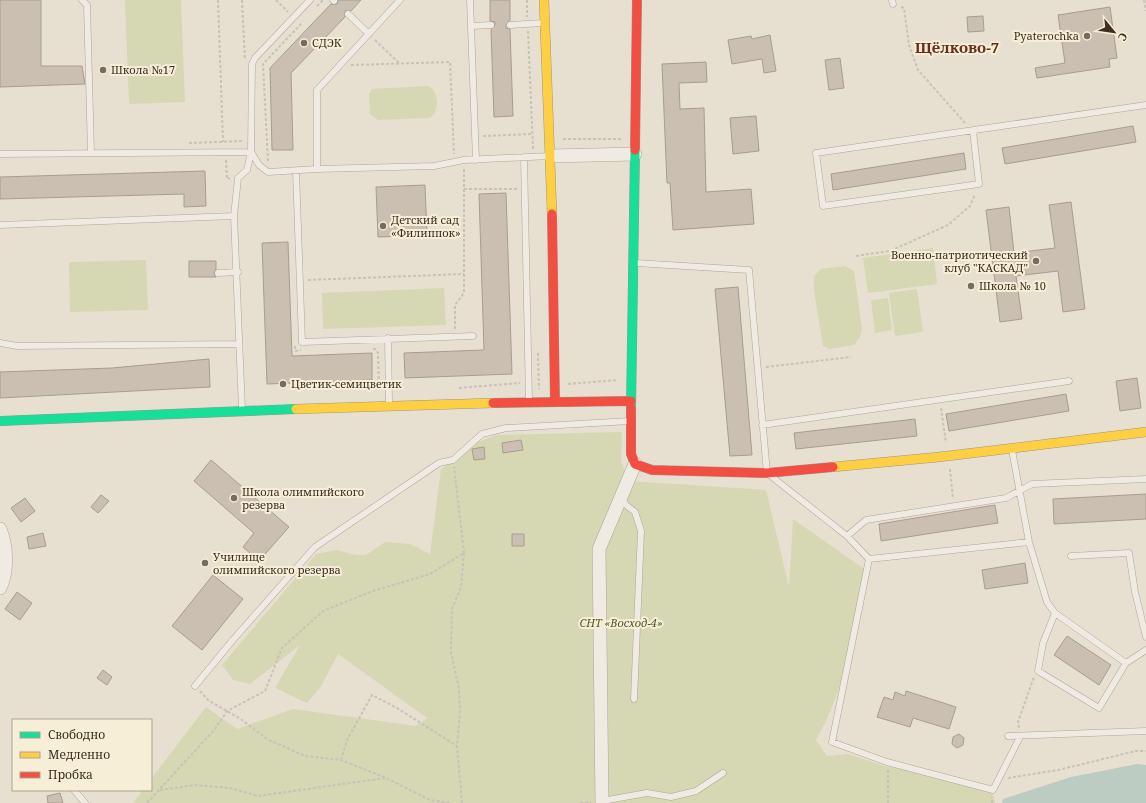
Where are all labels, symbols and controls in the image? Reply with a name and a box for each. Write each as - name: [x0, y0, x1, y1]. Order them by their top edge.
- north arrow: [1094, 12, 1134, 52]
- place label: Pyaterochka: [1014, 28, 1079, 43]
- text: С: [1115, 30, 1132, 44]
- marker: Pyaterochka: [1082, 31, 1092, 41]
- place label: СДЭК: [312, 35, 342, 50]
- district label: Щёлково-7: [915, 37, 999, 57]
- marker: СДЭК: [299, 38, 309, 48]
- place label: Школа №17: [111, 62, 175, 77]
- marker: Школа №17: [98, 65, 108, 75]
- place label: Детский сад «Филиппок»: [391, 212, 461, 240]
- marker: Детский сад «Филиппок»: [378, 221, 388, 231]
- place label: Военно-патриотический клуб "КАСКАД": [891, 247, 1028, 275]
- marker: Военно-патриотический клуб "КАСКАД": [1031, 256, 1041, 266]
- place label: Школа № 10: [979, 278, 1046, 293]
- marker: Школа № 10: [966, 281, 976, 291]
- place label: Цветик-семицветик: [291, 376, 402, 391]
- marker: Цветик-семицветик: [278, 379, 288, 389]
- place label: Школа олимпийского резерва: [242, 484, 364, 512]
- marker: Школа олимпийского резерва: [229, 493, 239, 503]
- place label: Училище олимпийского резерва: [213, 549, 341, 577]
- marker: Училище олимпийского резерва: [200, 558, 210, 568]
- park label: СНТ «Восход-4»: [579, 615, 663, 630]
- legend: [12, 719, 152, 791]
- text: Свободно: [48, 726, 105, 743]
- text: Медленно: [48, 746, 110, 763]
- text: Пробка: [48, 766, 93, 783]

